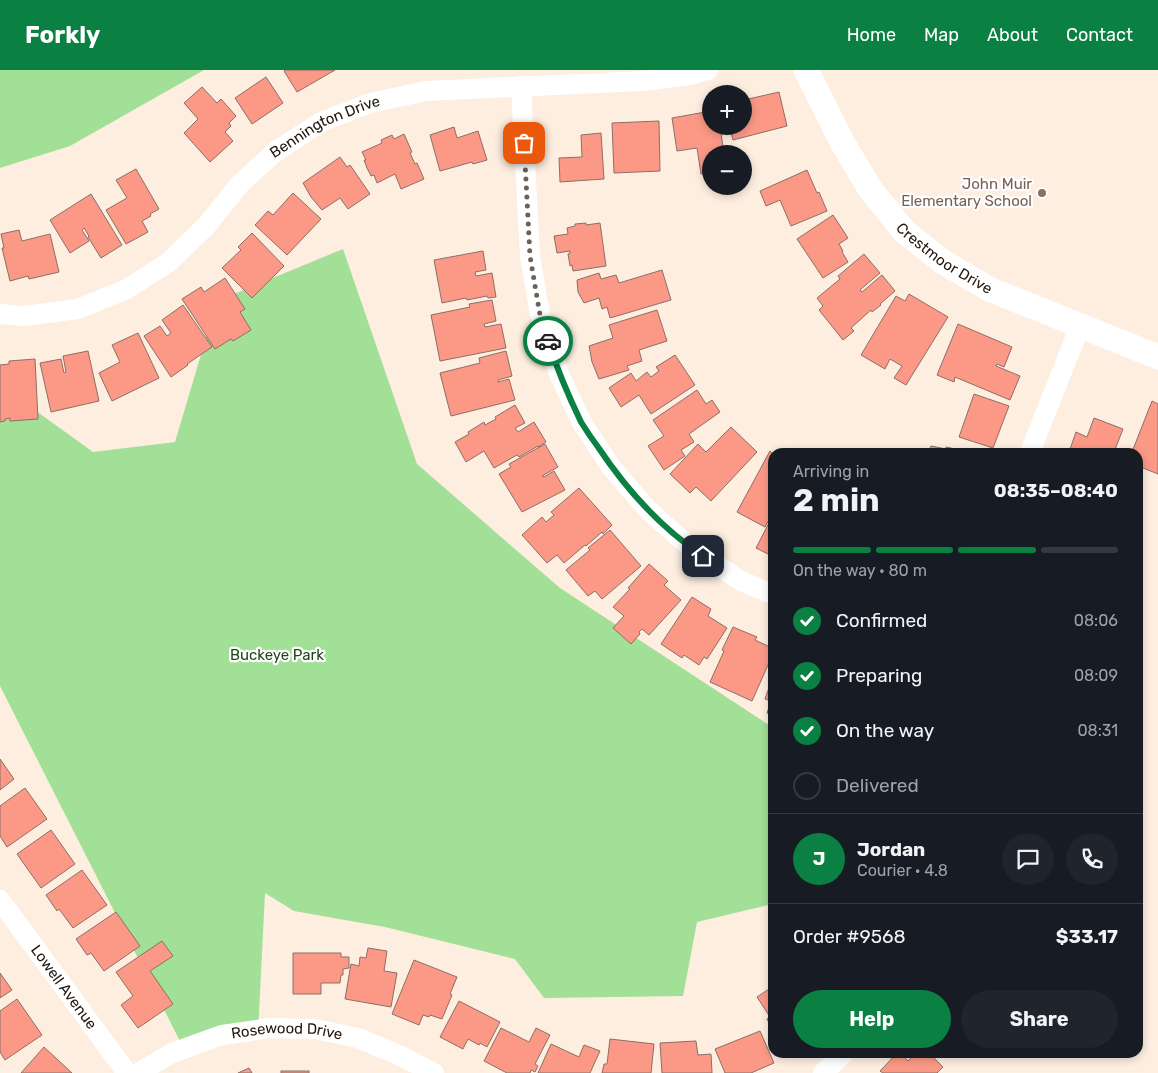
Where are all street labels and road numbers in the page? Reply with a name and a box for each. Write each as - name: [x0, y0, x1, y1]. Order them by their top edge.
- street label: Bennington Drive: [266, 92, 382, 162]
- street label: Crestmoor Drive: [892, 219, 995, 298]
- street label: Lowell Avenue: [27, 941, 101, 1033]
- street label: Rosewood Drive: [230, 1019, 344, 1044]

